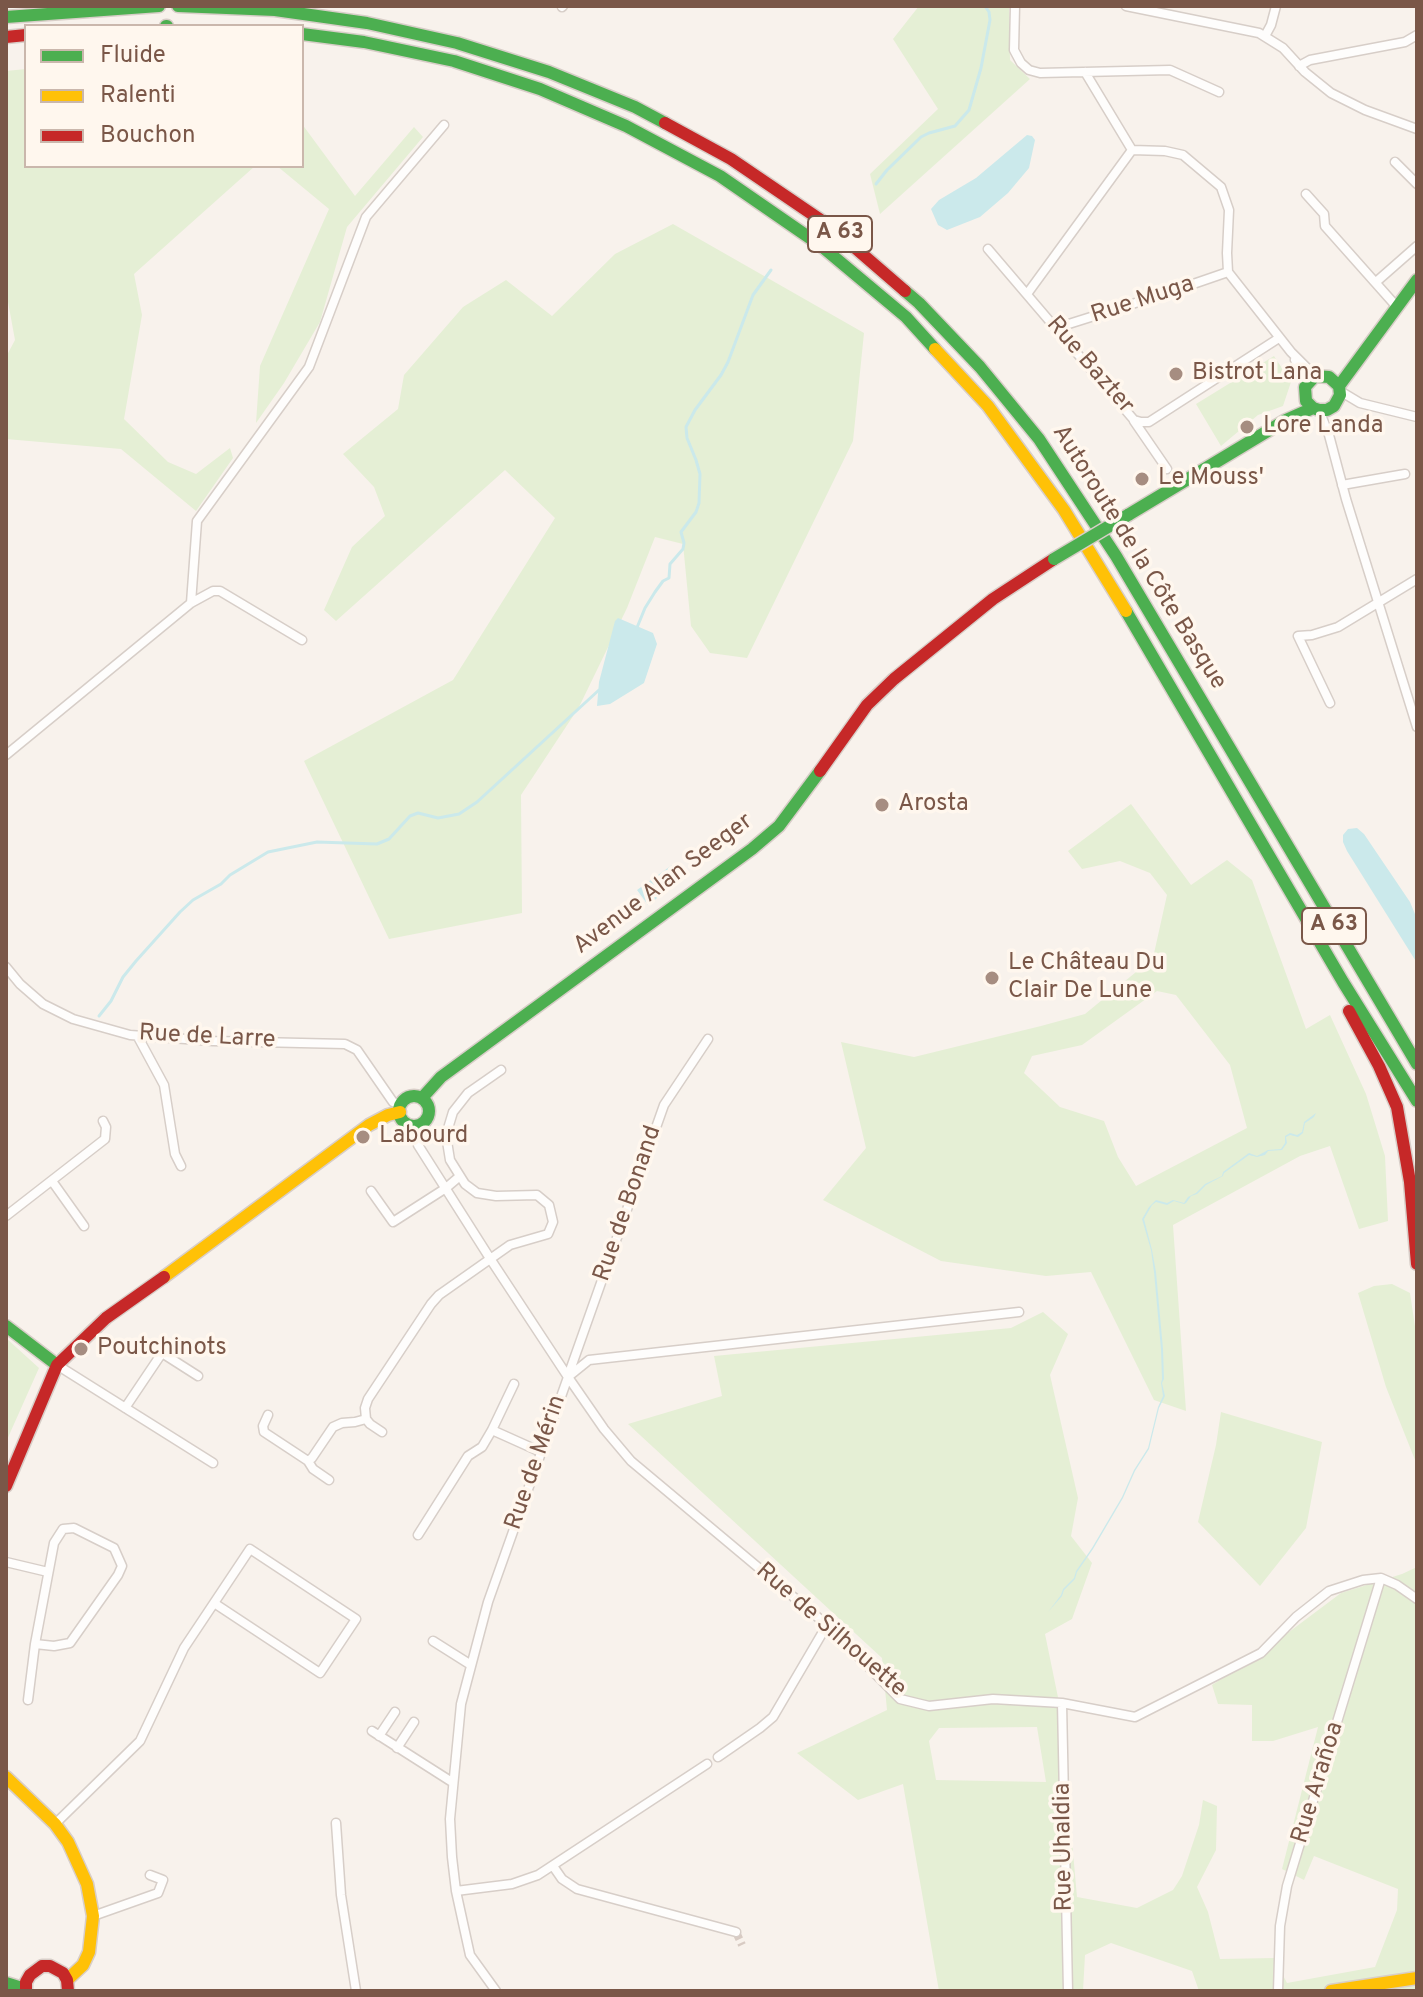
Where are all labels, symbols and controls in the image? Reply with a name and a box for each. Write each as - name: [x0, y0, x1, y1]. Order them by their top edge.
- legend: [24, 24, 304, 168]
- text: Fluide: [100, 41, 166, 71]
- text: Ralenti: [100, 81, 176, 111]
- text: Bouchon: [100, 121, 195, 151]
- road number: A 63: [808, 216, 872, 252]
- street label: Rue Muga: [1088, 271, 1198, 331]
- street label: Rue Bazter: [1039, 311, 1139, 421]
- place label: Bistrot Lana: [1192, 360, 1322, 388]
- marker: Bistrot Lana: [1167, 365, 1185, 383]
- place label: Lore Landa: [1263, 413, 1383, 441]
- marker: Lore Landa: [1238, 418, 1256, 436]
- street label: Autoroute de la Côte Basque: [1045, 420, 1231, 696]
- place label: Le Mouss': [1158, 465, 1264, 493]
- marker: Le Mouss': [1133, 470, 1151, 488]
- place label: Arosta: [898, 791, 969, 819]
- marker: Arosta: [873, 796, 891, 814]
- street label: Avenue Alan Seeger: [569, 808, 759, 962]
- road number: A 63: [1302, 908, 1366, 944]
- place label: Le Château Du Clair De Lune: [1008, 950, 1165, 1006]
- marker: Le Château Du Clair De Lune: [983, 969, 1001, 987]
- street label: Rue de Larre: [138, 1020, 276, 1056]
- street label: Rue de Bonand: [589, 1122, 669, 1286]
- place label: Labourd: [379, 1123, 468, 1151]
- marker: Labourd: [354, 1128, 372, 1146]
- place label: Poutchinots: [97, 1335, 227, 1363]
- marker: Poutchinots: [72, 1340, 90, 1358]
- street label: Rue de Mérin: [500, 1392, 574, 1534]
- street label: Rue de Silhouette: [749, 1558, 911, 1704]
- street label: Rue Arañoa: [1287, 1719, 1351, 1847]
- street label: Rue Uhaldia: [1049, 1782, 1081, 1912]

